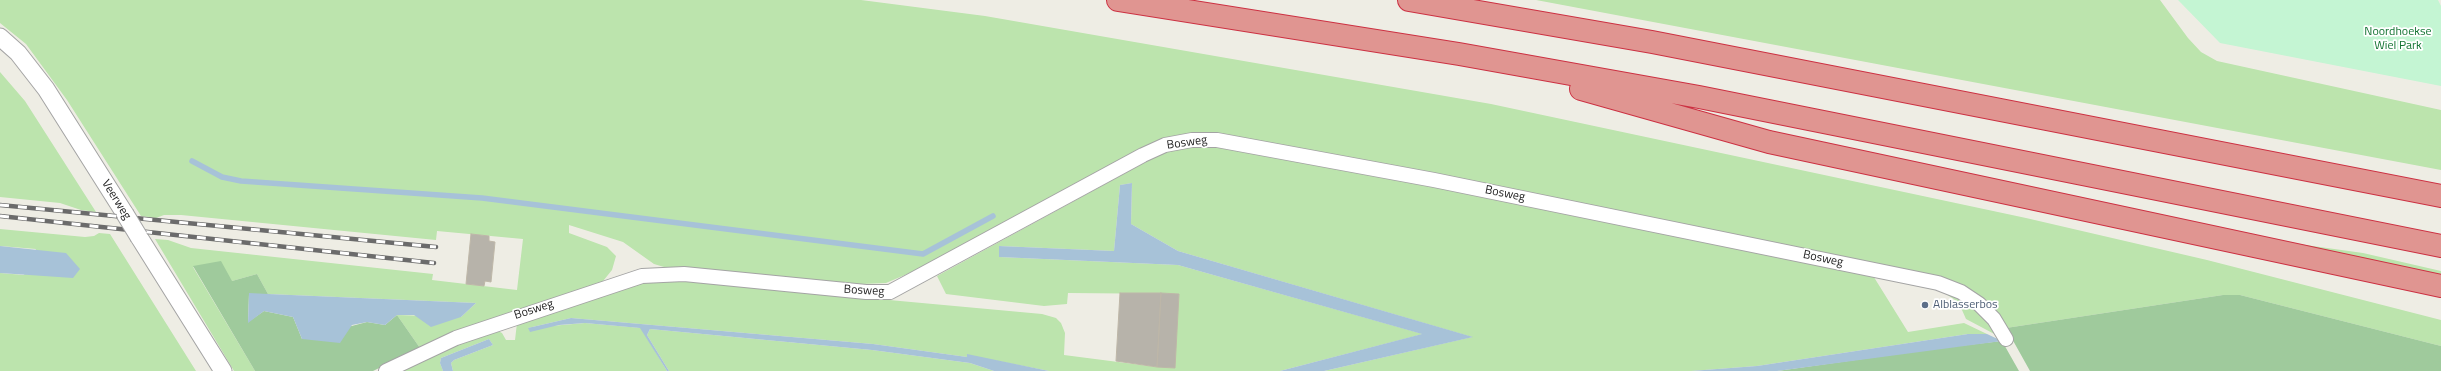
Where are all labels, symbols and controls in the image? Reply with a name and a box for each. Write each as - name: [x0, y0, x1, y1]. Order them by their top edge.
- park label: Noordhoekse Wiel Park: [2364, 25, 2432, 53]
- street label: Bosweg: [1166, 133, 1208, 153]
- street label: Veerweg: [98, 177, 134, 223]
- street label: Bosweg: [1484, 183, 1526, 205]
- street label: Bosweg: [1802, 248, 1844, 270]
- street label: Bosweg: [843, 283, 885, 299]
- street label: Bosweg: [512, 297, 556, 323]
- place label: Alblasserbos: [1933, 298, 1998, 312]
- marker: Alblasserbos: [1920, 300, 1930, 310]

